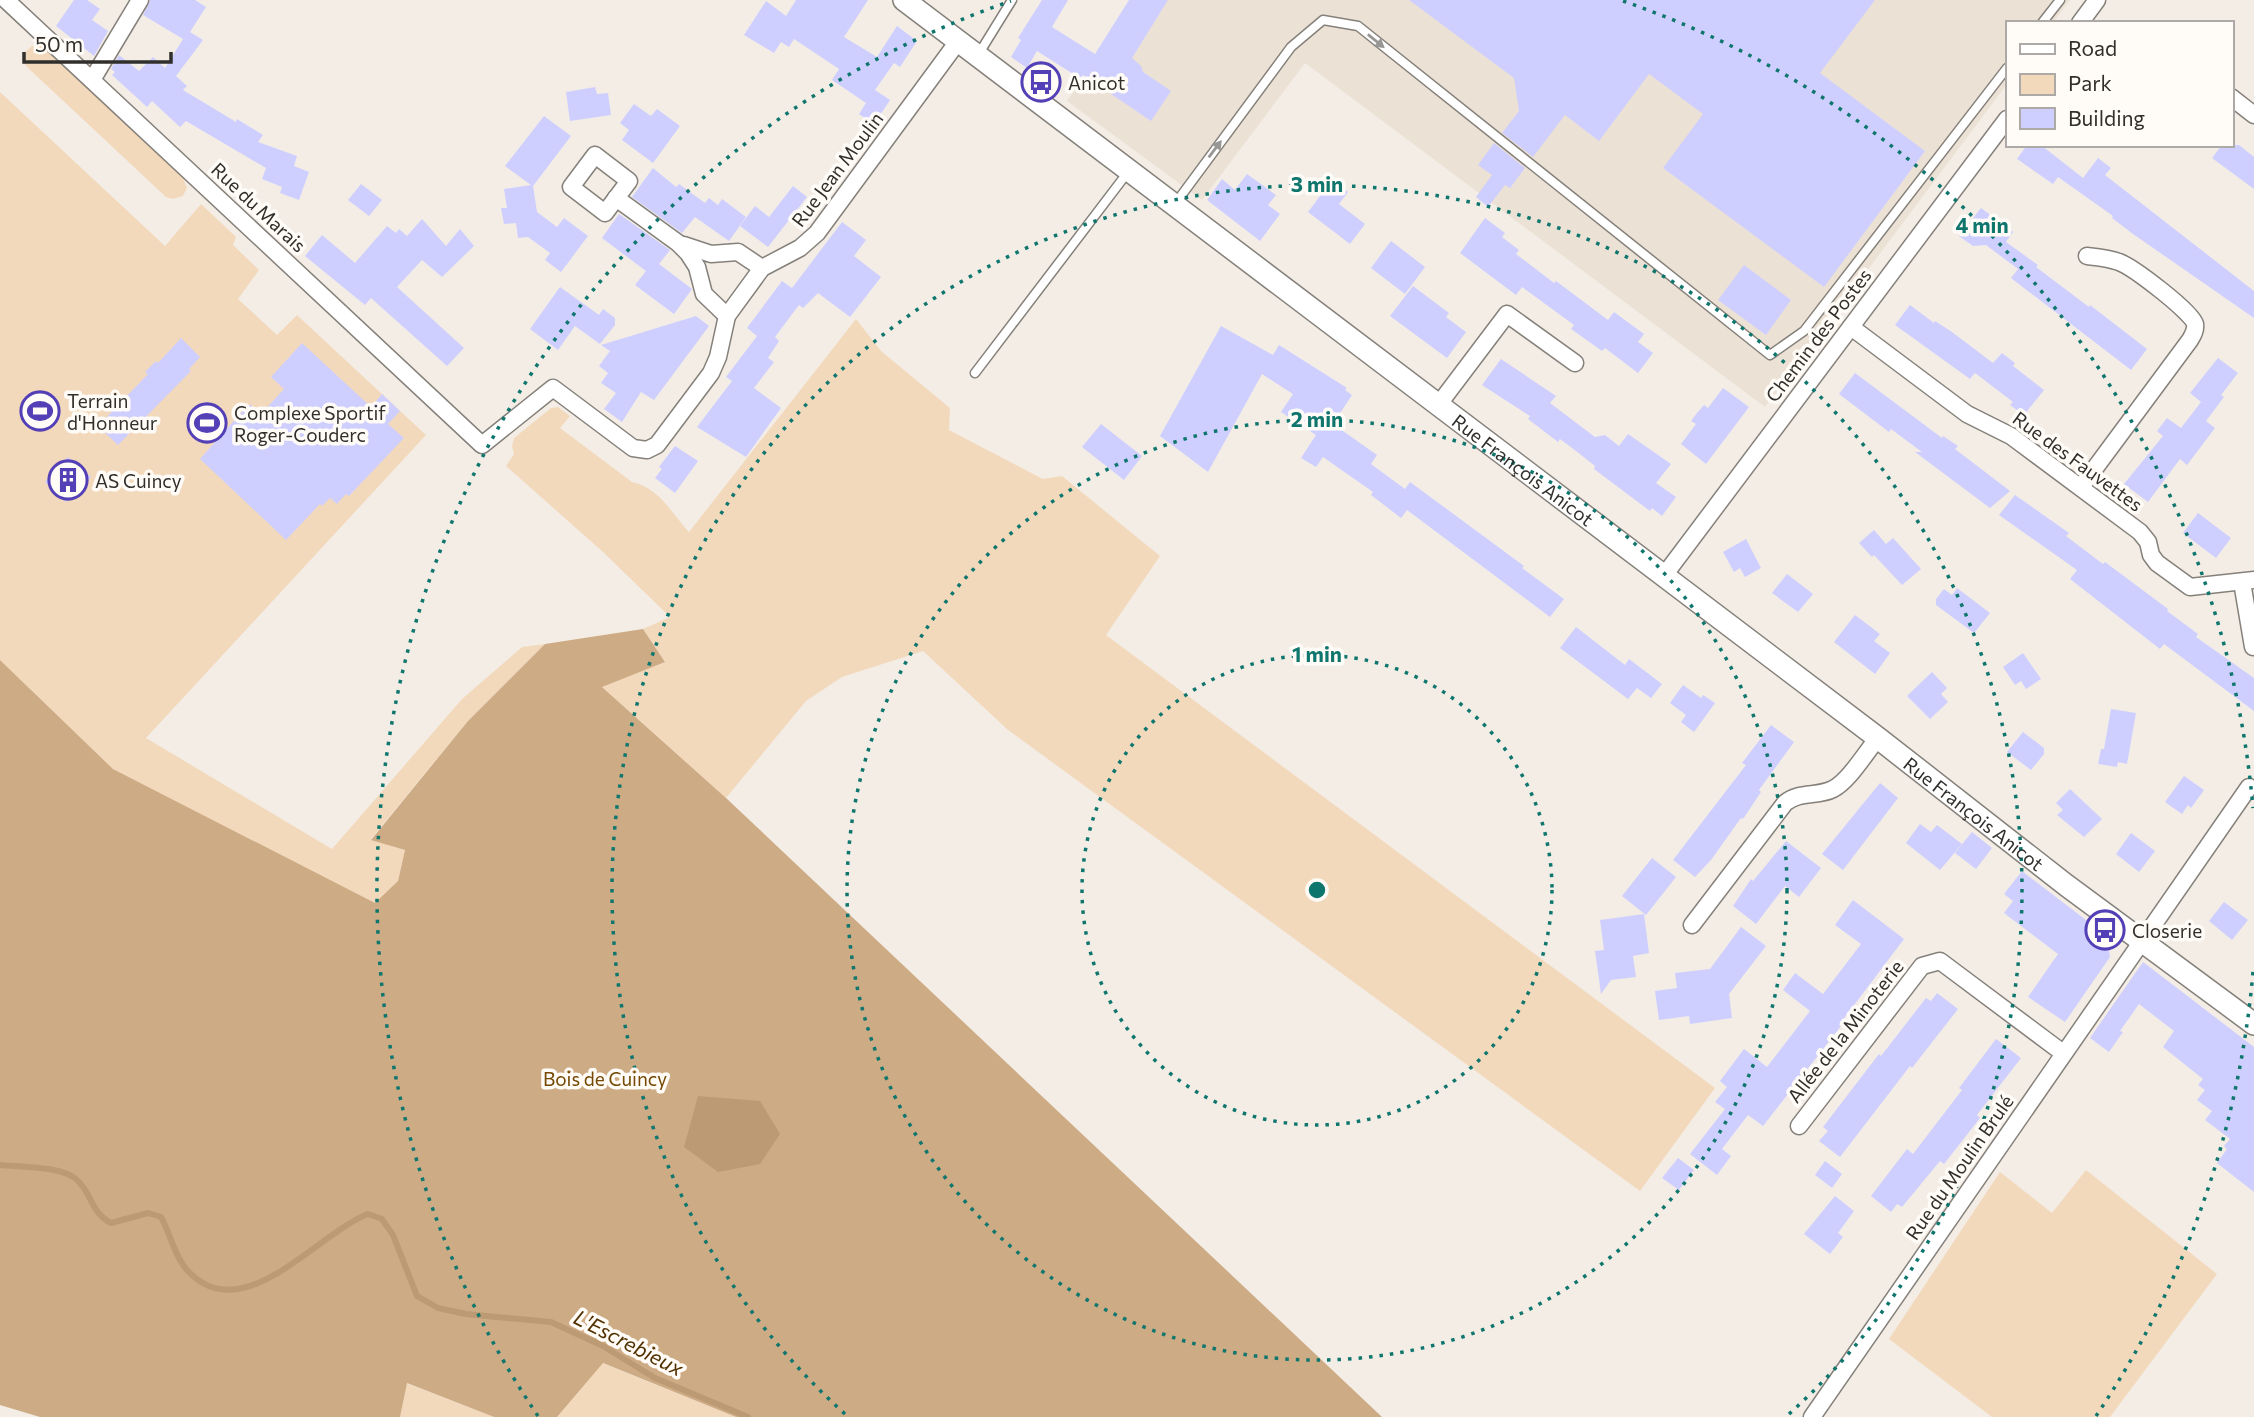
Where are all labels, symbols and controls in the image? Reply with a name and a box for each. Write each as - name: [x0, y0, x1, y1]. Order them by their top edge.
- scale bar: [24, 21, 172, 65]
- legend: [2006, 21, 2233, 147]
- text: 50 m: [35, 31, 83, 56]
- one-way arrow: [1368, 33, 1385, 48]
- text: Road: [2068, 35, 2117, 60]
- bus stop icon: Anicot: [1020, 61, 1062, 103]
- text: Park: [2068, 70, 2112, 95]
- place label: Anicot: [1068, 71, 1125, 94]
- text: Building: [2068, 105, 2145, 130]
- street label: Rue Jean Moulin: [786, 107, 888, 231]
- one-way arrow: [1208, 140, 1222, 158]
- street label: Rue du Marais: [207, 157, 311, 257]
- text: 3 min: [1291, 171, 1343, 196]
- text: 4 min: [1955, 212, 2009, 237]
- street label: Chemin des Postes: [1760, 264, 1876, 406]
- place label: Terrain d'Honneur: [67, 389, 158, 434]
- sports icon: Terrain d'Honneur: [19, 390, 61, 432]
- place label: Complexe Sportif Roger-Couderc: [234, 401, 386, 446]
- sports icon: Complexe Sportif Roger-Couderc: [186, 402, 228, 444]
- text: 2 min: [1291, 406, 1343, 431]
- street label: Rue des Fauvettes: [2009, 406, 2147, 516]
- street label: Rue François Anicot: [1448, 408, 1599, 530]
- building icon: AS Cuincy: [47, 459, 89, 501]
- place label: AS Cuincy: [95, 469, 182, 492]
- text: 1 min: [1292, 641, 1342, 666]
- street label: Rue François Anicot: [1900, 751, 2049, 875]
- centre of rings: [1305, 878, 1329, 902]
- bus stop icon: Closerie: [2084, 909, 2126, 951]
- place label: Closerie: [2132, 919, 2202, 942]
- street label: Allée de la Minoterie: [1782, 955, 1908, 1107]
- park label: Bois de Cuincy: [543, 1067, 667, 1090]
- street label: Rue du Moulin Brulé: [1900, 1090, 2018, 1244]
- water label: L'Escrebieux: [570, 1304, 689, 1381]

